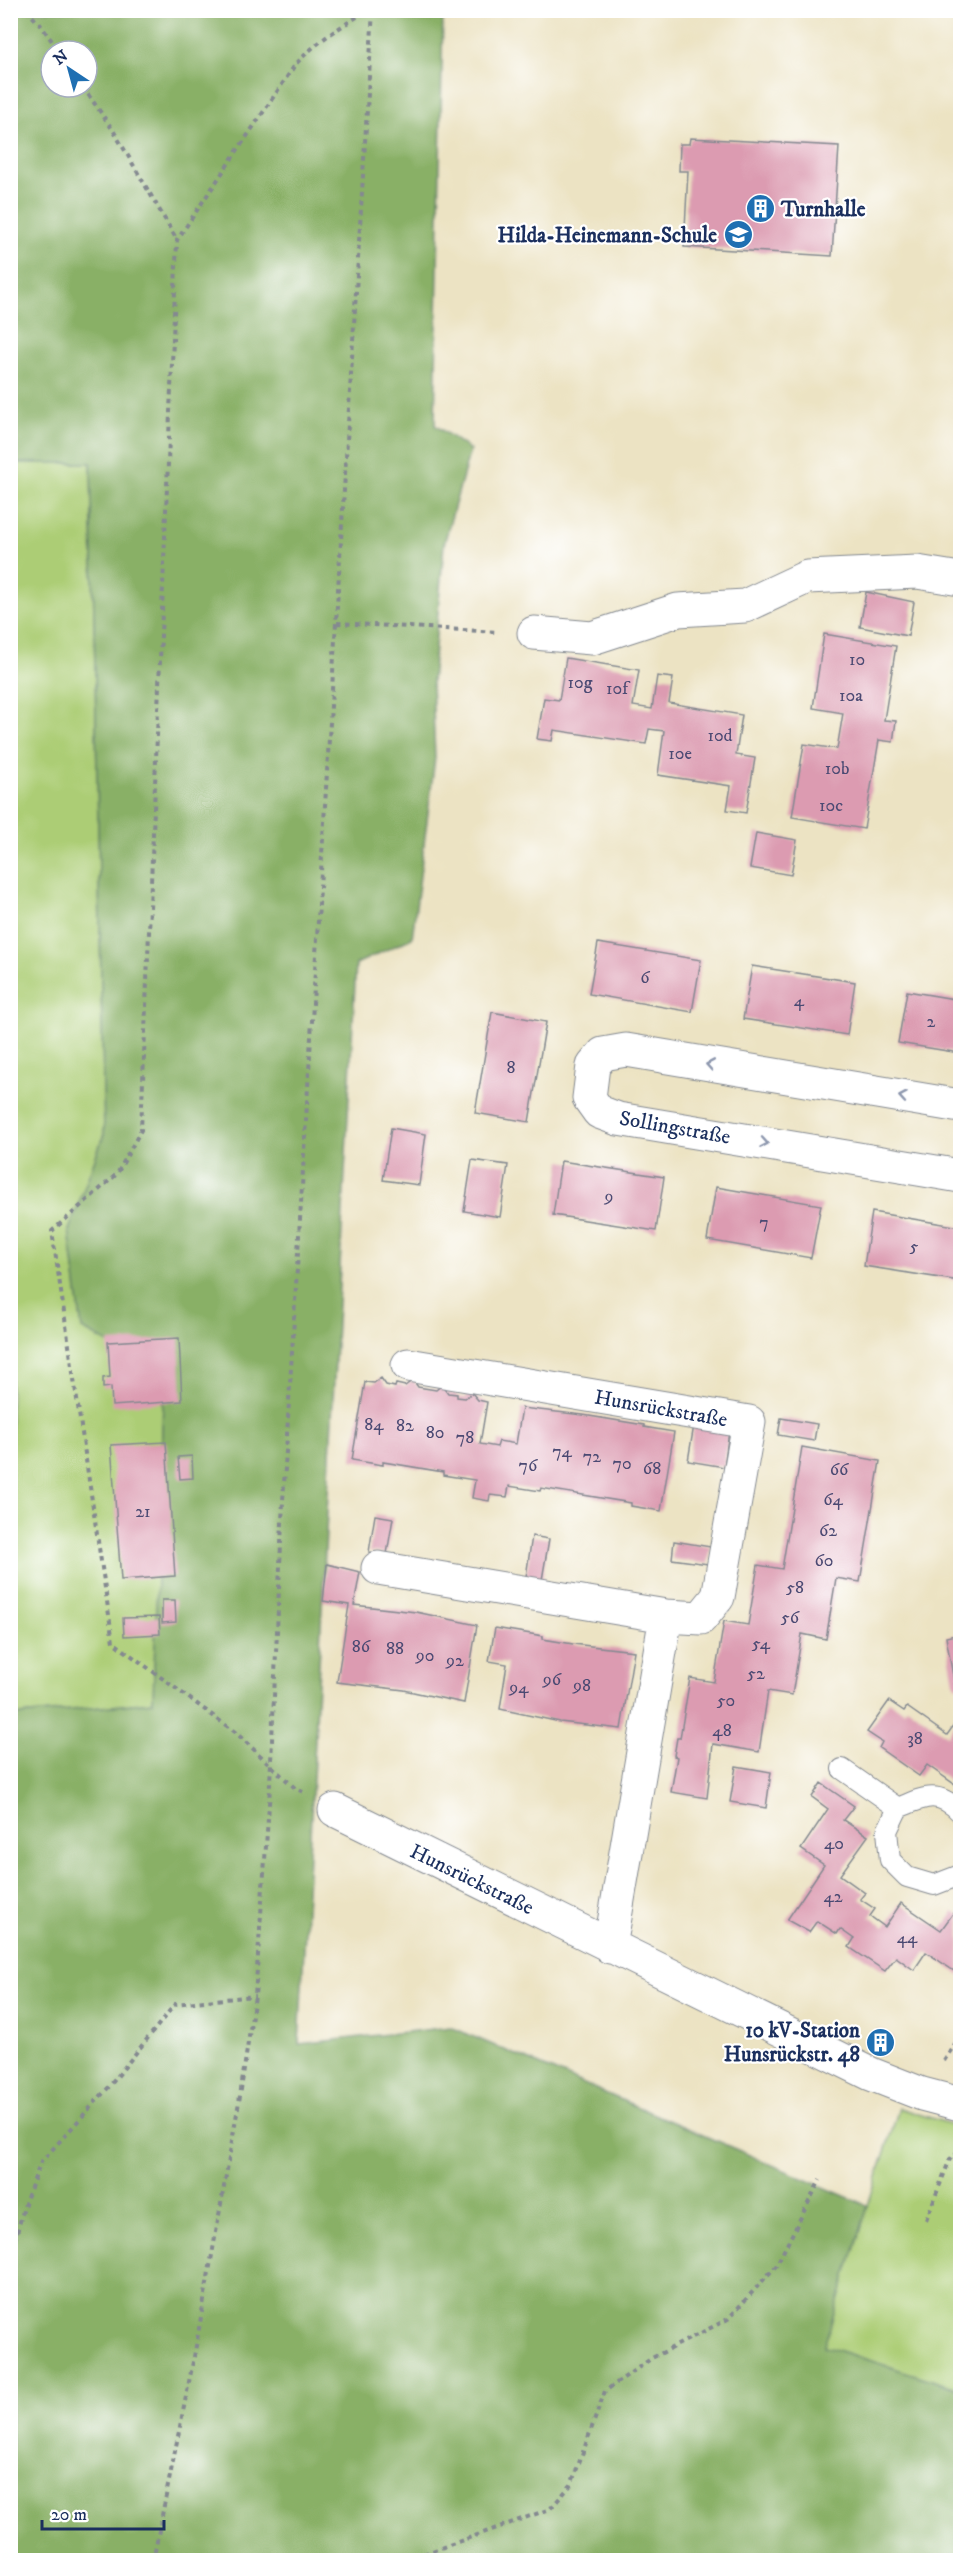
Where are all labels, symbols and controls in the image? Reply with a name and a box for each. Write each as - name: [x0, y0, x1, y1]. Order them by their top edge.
- north arrow: [39, 39, 99, 99]
- text: N: [50, 46, 72, 70]
- building icon: Turnhalle: [744, 193, 776, 225]
- place label: Turnhalle: [780, 197, 866, 223]
- school or university icon: Hilda-Heinemann-Schule: [722, 219, 754, 251]
- place label: Hilda-Heinemann-Schule: [498, 223, 717, 249]
- house number: 10: [849, 649, 865, 671]
- house number: 10g: [568, 672, 593, 694]
- house number: 10f: [606, 678, 631, 700]
- house number: 10a: [839, 685, 863, 707]
- house number: 10d: [707, 725, 733, 747]
- house number: 10e: [668, 743, 692, 765]
- house number: 10b: [825, 758, 849, 780]
- house number: 10c: [819, 795, 843, 817]
- house number: 6: [640, 967, 650, 989]
- house number: 4: [794, 990, 805, 1012]
- house number: 2: [927, 1011, 936, 1033]
- house number: 8: [506, 1057, 516, 1079]
- one-way arrow: [706, 1059, 715, 1071]
- one-way arrow: [898, 1091, 907, 1103]
- street label: Sollingstraße: [617, 1105, 733, 1151]
- one-way arrow: [759, 1137, 769, 1149]
- house number: 9: [604, 1186, 613, 1208]
- house number: 7: [759, 1212, 769, 1234]
- house number: 5: [910, 1236, 919, 1258]
- street label: Hunsrückstraße: [592, 1384, 730, 1434]
- house number: 84: [364, 1414, 384, 1436]
- house number: 82: [396, 1415, 414, 1437]
- house number: 80: [426, 1422, 444, 1444]
- house number: 78: [456, 1427, 474, 1449]
- house number: 74: [552, 1441, 572, 1463]
- house number: 72: [583, 1446, 601, 1468]
- house number: 70: [612, 1453, 632, 1475]
- house number: 76: [519, 1455, 538, 1477]
- house number: 68: [643, 1458, 661, 1480]
- house number: 66: [830, 1459, 849, 1481]
- house number: 64: [823, 1489, 844, 1511]
- house number: 21: [135, 1501, 151, 1523]
- house number: 62: [819, 1520, 837, 1542]
- house number: 60: [814, 1550, 834, 1572]
- house number: 58: [786, 1577, 804, 1599]
- house number: 56: [781, 1607, 800, 1629]
- house number: 54: [752, 1633, 771, 1655]
- house number: 86: [352, 1636, 371, 1658]
- house number: 88: [386, 1638, 404, 1660]
- house number: 90: [415, 1645, 434, 1667]
- house number: 92: [445, 1650, 464, 1672]
- house number: 52: [747, 1663, 765, 1685]
- house number: 96: [542, 1669, 562, 1691]
- house number: 98: [572, 1675, 591, 1697]
- house number: 94: [508, 1677, 529, 1699]
- house number: 50: [717, 1690, 735, 1712]
- house number: 48: [712, 1720, 732, 1742]
- house number: 38: [907, 1728, 923, 1750]
- house number: 40: [824, 1833, 844, 1855]
- street label: Hunsrückstraße: [405, 1839, 538, 1921]
- house number: 42: [823, 1886, 843, 1908]
- house number: 44: [897, 1927, 918, 1949]
- place label: 10 kV-Station Hunsrückstr. 48: [724, 2018, 861, 2068]
- building icon: 10 kV-Station Hunsrückstr. 48: [865, 2026, 897, 2058]
- scale bar: [42, 2493, 164, 2531]
- text: 20 m: [51, 2504, 87, 2526]

